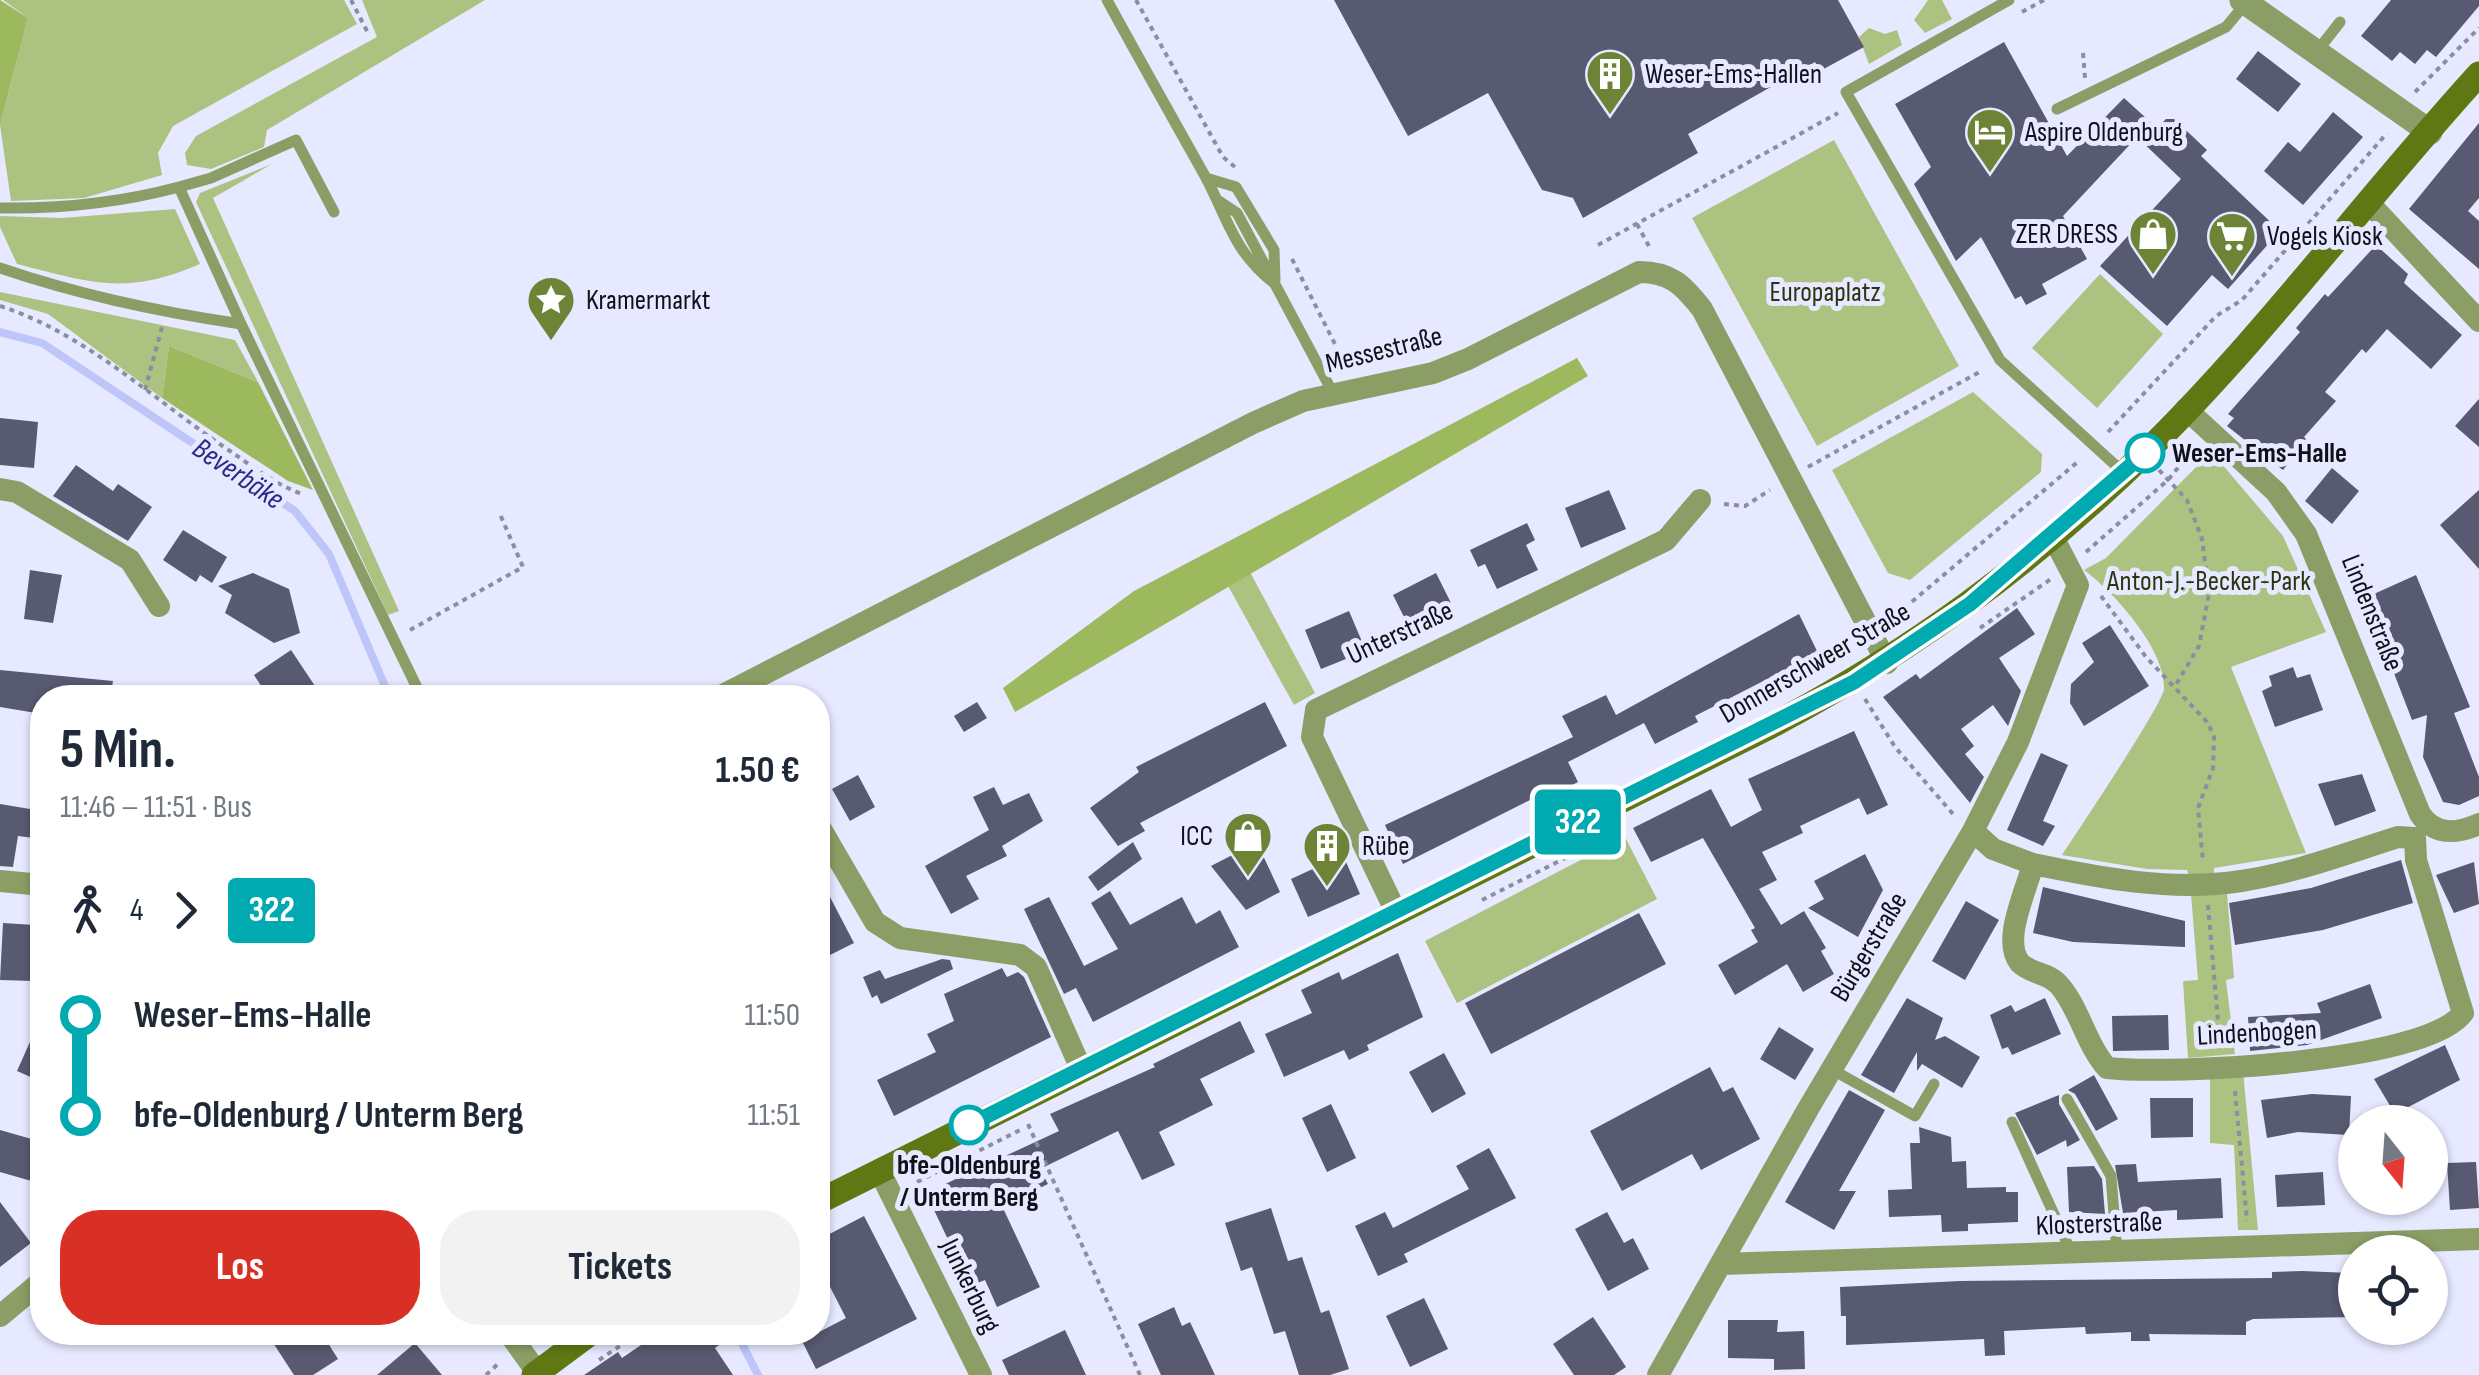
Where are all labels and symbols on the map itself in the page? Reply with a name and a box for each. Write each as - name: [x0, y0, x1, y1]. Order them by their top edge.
- building icon: Weser-Ems-Hallen: [1584, 48, 1636, 116]
- place label: Weser-Ems-Hallen: [1645, 58, 1822, 91]
- hotel icon: Aspire Oldenburg: [1964, 106, 2016, 174]
- place label: Aspire Oldenburg: [2024, 116, 2183, 149]
- shop icon: ZER DRESS: [2127, 208, 2179, 276]
- supermarket icon: Vogels Kiosk: [2206, 210, 2258, 278]
- place label: ZER DRESS: [2016, 218, 2118, 251]
- place label: Vogels Kiosk: [2267, 220, 2383, 253]
- place icon: Kramermarkt: [525, 274, 577, 342]
- park label: Europaplatz: [1769, 276, 1881, 309]
- place label: Kramermarkt: [586, 284, 710, 317]
- street label: Messestraße: [1322, 320, 1446, 380]
- water label: Beverbäke: [185, 430, 291, 518]
- marker: Weser-Ems-Halle: [2126, 434, 2164, 472]
- place label: Weser-Ems-Halle: [2172, 437, 2347, 470]
- street label: Lindenstraße: [2334, 550, 2410, 676]
- park label: Anton-J.-Becker-Park: [2106, 565, 2311, 598]
- street label: Unterstraße: [1342, 594, 1458, 672]
- street label: Donnerschweer Straße: [1714, 595, 1916, 731]
- line badge: 322: [1520, 790, 1636, 854]
- shop icon: ICC: [1222, 810, 1274, 878]
- place label: ICC: [1180, 820, 1213, 853]
- building icon: Rübe: [1301, 820, 1353, 888]
- place label: Rübe: [1362, 830, 1410, 863]
- street label: Bürgerstraße: [1824, 886, 1914, 1008]
- street label: Lindenbogen: [2196, 1013, 2318, 1053]
- north arrow: [2338, 1105, 2448, 1215]
- marker: bfe-Oldenburg / Unterm Berg: [950, 1106, 988, 1144]
- place label: bfe-Oldenburg / Unterm Berg: [897, 1149, 1041, 1214]
- street label: Klosterstraße: [2035, 1205, 2163, 1243]
- street label: Junkerburg: [933, 1233, 1007, 1339]

